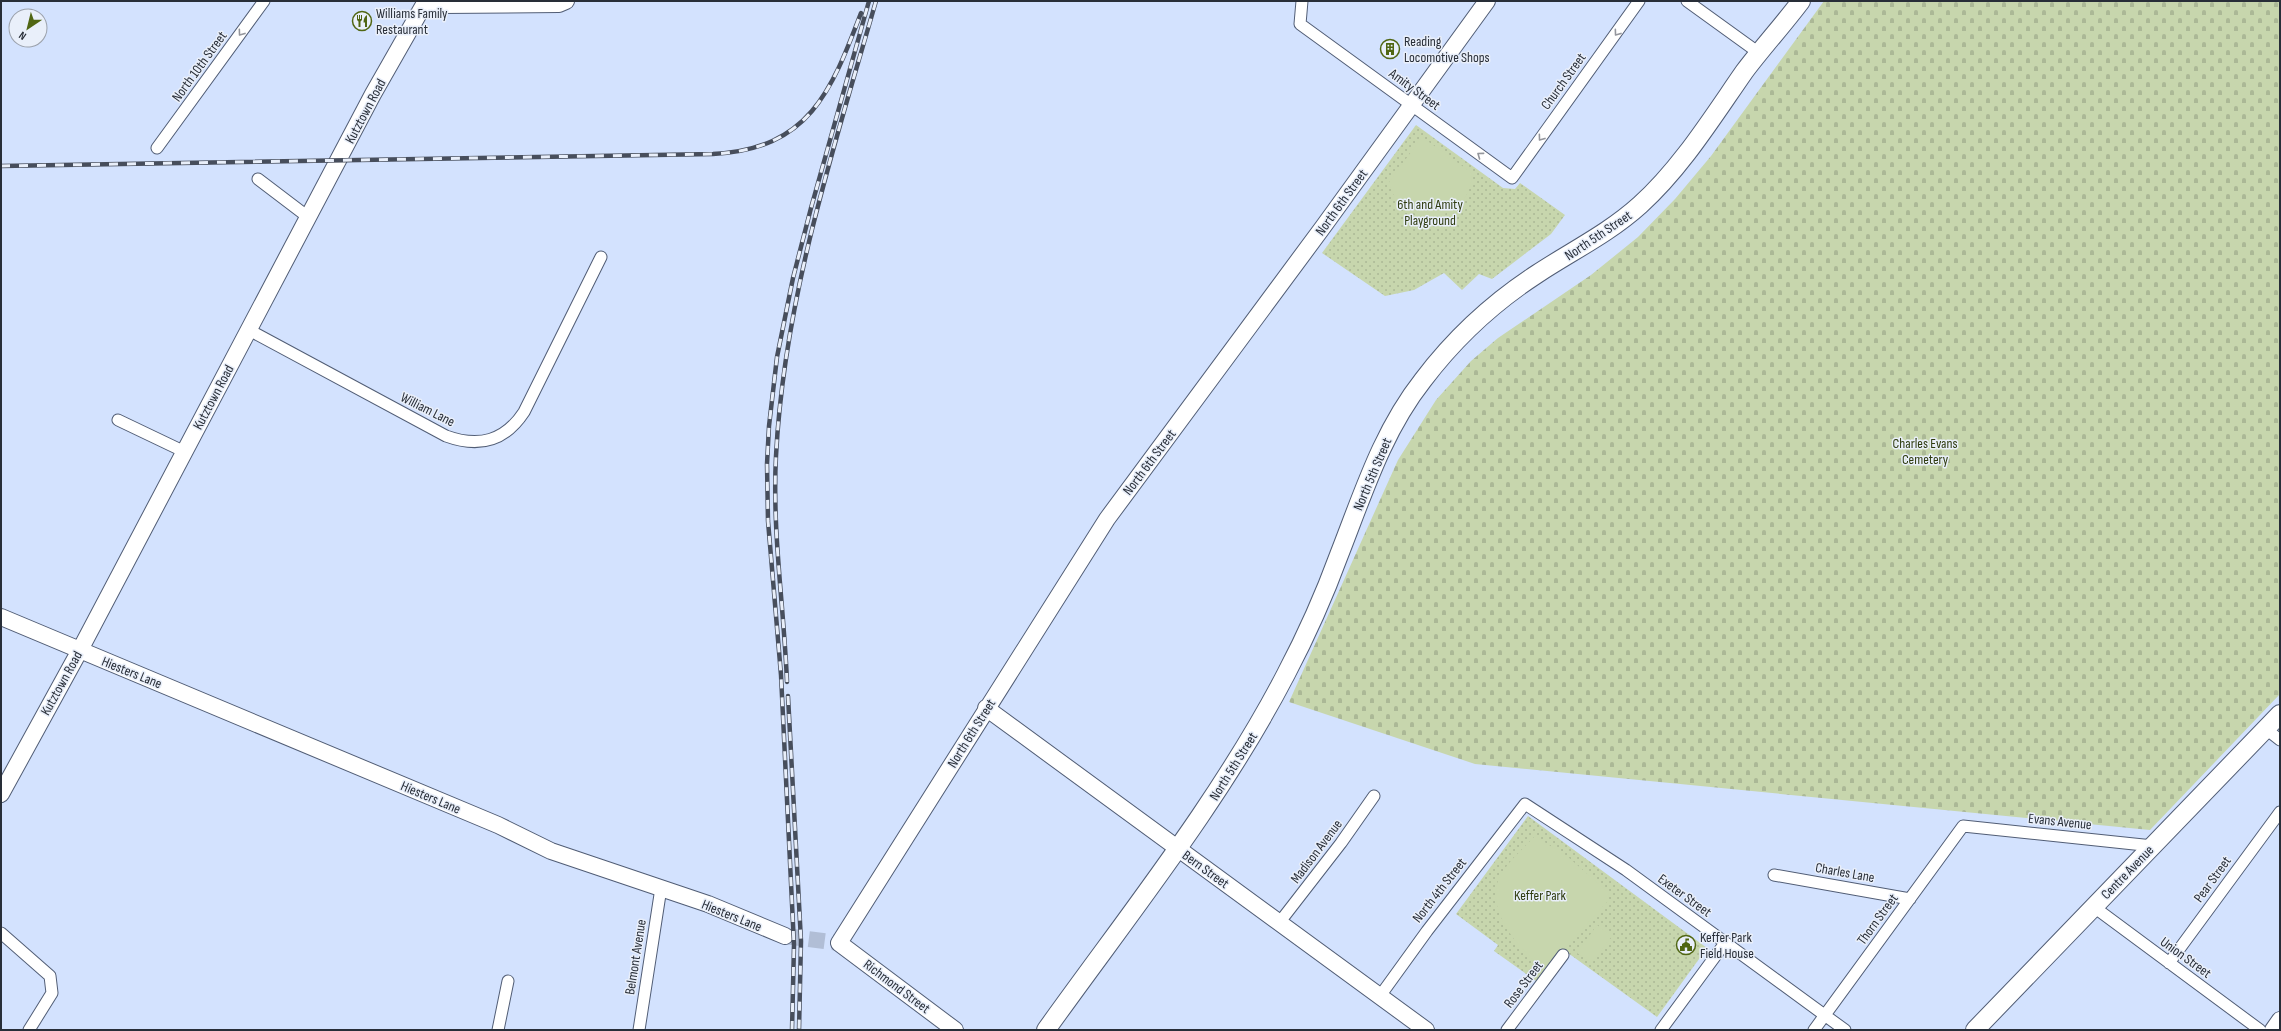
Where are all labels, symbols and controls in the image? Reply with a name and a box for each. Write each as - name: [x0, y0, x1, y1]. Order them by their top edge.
- place label: Williams Family Restaurant: [376, 5, 448, 38]
- north arrow: [8, 8, 48, 48]
- restaurant icon: Williams Family Restaurant: [351, 10, 373, 32]
- street label: North 10th Street: [168, 28, 231, 105]
- one-way arrow: [239, 28, 246, 35]
- one-way arrow: [1614, 28, 1621, 35]
- text: N: [16, 29, 29, 43]
- place label: Reading Locomotive Shops: [1404, 33, 1490, 66]
- building icon: Reading Locomotive Shops: [1379, 38, 1401, 60]
- street label: Church Street: [1537, 50, 1590, 113]
- street label: Amity Street: [1385, 65, 1444, 114]
- street label: Kutztown Road: [341, 76, 390, 146]
- one-way arrow: [1538, 134, 1545, 141]
- one-way arrow: [1477, 152, 1484, 160]
- street label: North 6th Street: [1312, 166, 1371, 239]
- park label: 6th and Amity Playground: [1397, 196, 1463, 229]
- street label: North 5th Street: [1561, 207, 1635, 264]
- street label: Kutztown Road: [189, 362, 238, 432]
- street label: William Lane: [398, 389, 458, 430]
- street label: North 6th Street: [1119, 426, 1180, 498]
- street label: North 5th Street: [1350, 435, 1395, 513]
- park label: Charles Evans Cemetery: [1892, 435, 1958, 468]
- street label: Kutztown Road: [37, 648, 86, 718]
- street label: Hiesters Lane: [99, 653, 164, 692]
- street label: North 6th Street: [944, 696, 999, 771]
- street label: North 5th Street: [1206, 729, 1261, 804]
- street label: Hiesters Lane: [398, 777, 463, 818]
- street label: Evans Avenue: [2027, 810, 2093, 833]
- street label: Madison Avenue: [1287, 816, 1346, 887]
- street label: Centre Avenue: [2097, 842, 2157, 903]
- street label: Bern Street: [1179, 847, 1232, 892]
- street label: Pear Street: [2190, 853, 2235, 906]
- street label: North 4th Street: [1409, 855, 1470, 926]
- street label: Charles Lane: [1814, 859, 1876, 886]
- street label: Exeter Street: [1655, 870, 1715, 920]
- park label: Keffer Park: [1514, 887, 1567, 904]
- street label: Thorn Street: [1853, 890, 1902, 948]
- street label: Hiesters Lane: [699, 896, 764, 935]
- street label: Belmont Avenue: [621, 918, 650, 996]
- place label: Keffer Park Field House: [1700, 929, 1754, 962]
- street label: Union Street: [2157, 933, 2215, 982]
- public building icon: Keffer Park Field House: [1675, 934, 1697, 956]
- street label: Richmond Street: [860, 956, 933, 1017]
- street label: Rose Street: [1500, 957, 1547, 1011]

